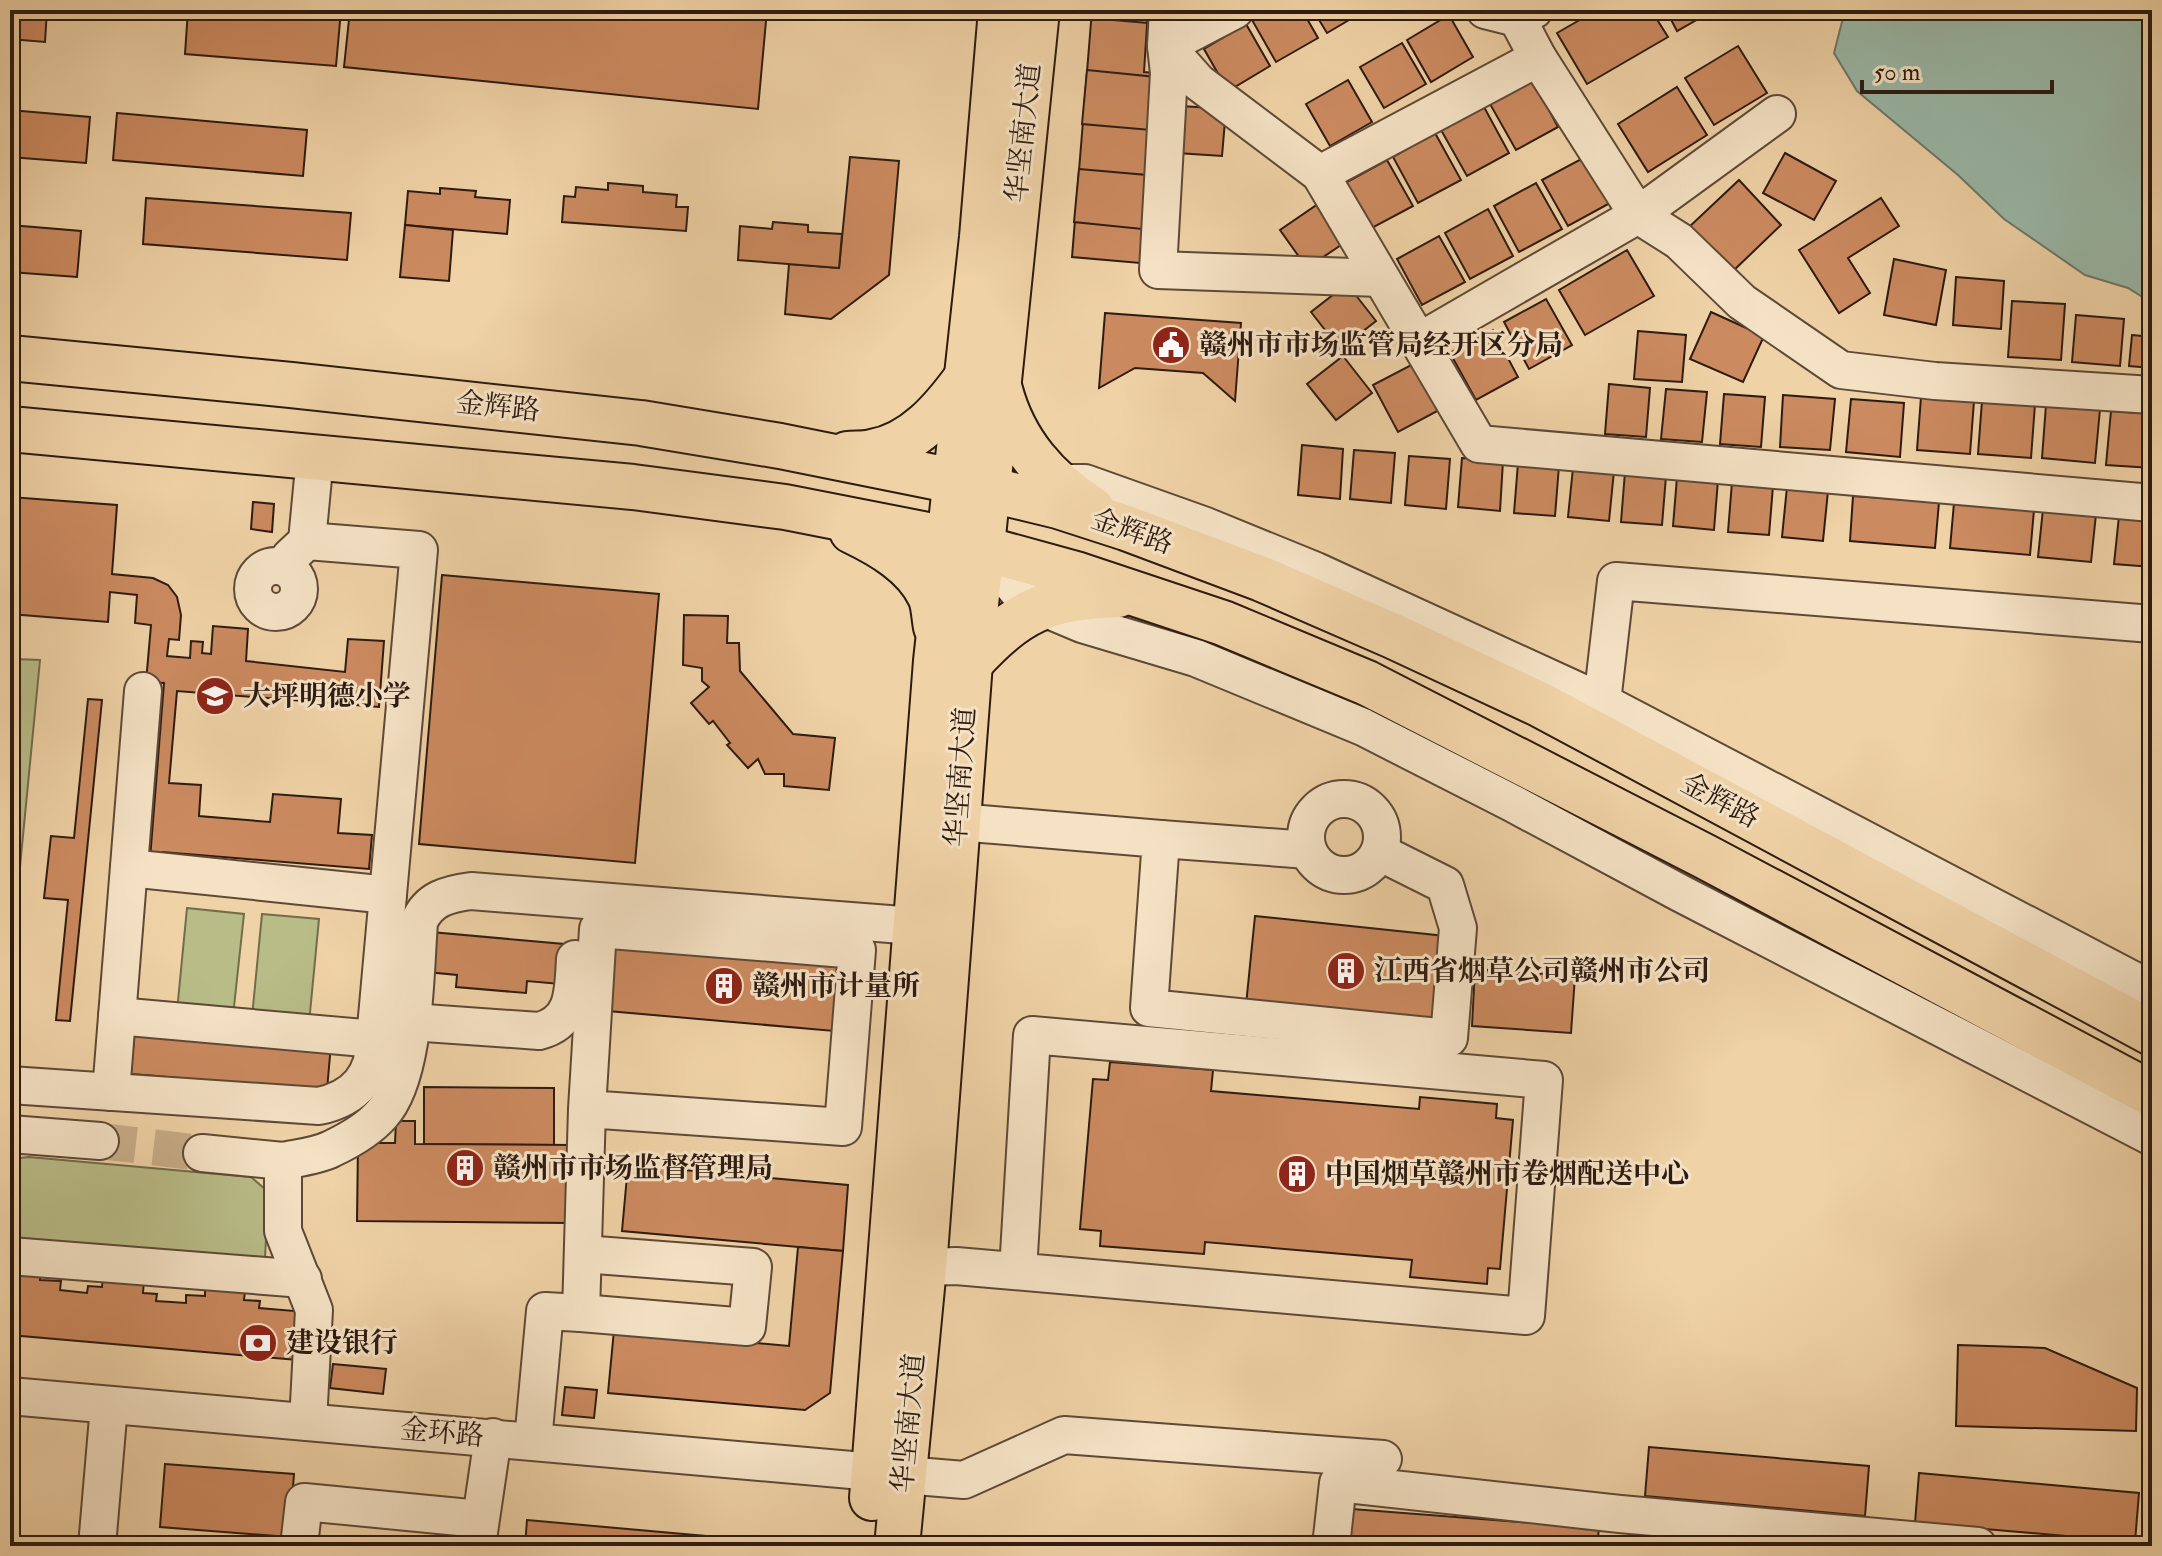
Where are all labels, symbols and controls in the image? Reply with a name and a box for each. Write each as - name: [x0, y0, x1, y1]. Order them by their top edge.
- scale bar: [1862, 44, 2052, 94]
- text: 50 m: [1874, 57, 1921, 88]
- street label: 华坚南大道: [999, 62, 1049, 204]
- public building icon: 赣州市市场监管局经开区分局: [1150, 324, 1192, 366]
- place label: 赣州市市场监管局经开区分局: [1199, 328, 1563, 363]
- street label: 金辉路: [454, 385, 542, 429]
- street label: 金辉路: [1087, 502, 1177, 562]
- school or university icon: 大坪明德小学: [194, 675, 236, 717]
- place label: 大坪明德小学: [243, 679, 411, 714]
- street label: 华坚南大道: [939, 706, 983, 848]
- street label: 金辉路: [1675, 766, 1765, 836]
- building icon: 江西省烟草公司赣州市公司: [1325, 950, 1367, 992]
- place label: 江西省烟草公司赣州市公司: [1374, 954, 1710, 989]
- building icon: 赣州市计量所: [703, 965, 745, 1007]
- place label: 赣州市计量所: [752, 969, 920, 1004]
- building icon: 赣州市市场监督管理局: [444, 1147, 486, 1189]
- place label: 赣州市市场监督管理局: [493, 1151, 773, 1186]
- building icon: 中国烟草赣州市卷烟配送中心: [1276, 1153, 1318, 1195]
- place label: 中国烟草赣州市卷烟配送中心: [1325, 1157, 1689, 1192]
- bank icon: 建设银行: [237, 1322, 279, 1364]
- place label: 建设银行: [286, 1326, 398, 1361]
- street label: 华坚南大道: [885, 1352, 933, 1494]
- street label: 金环路: [399, 1412, 485, 1454]

